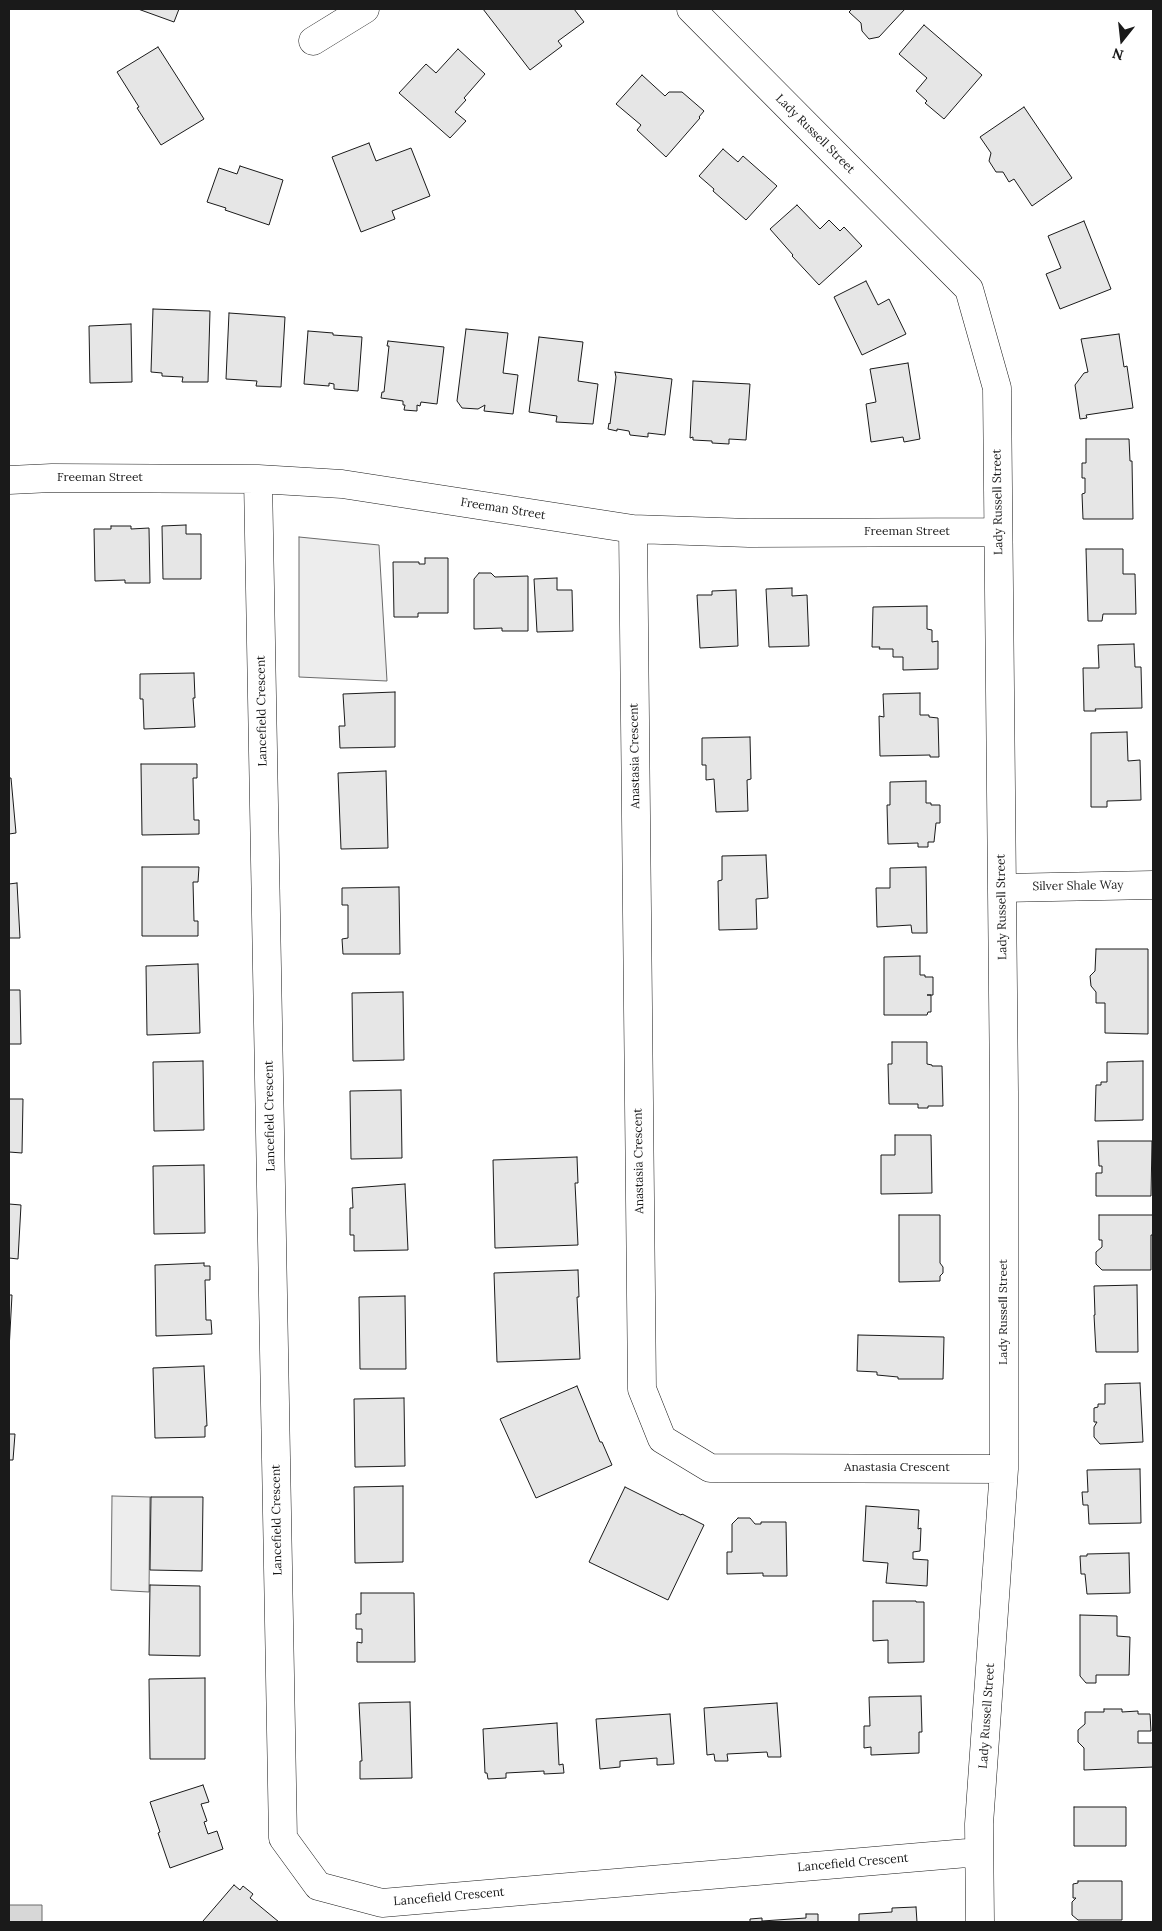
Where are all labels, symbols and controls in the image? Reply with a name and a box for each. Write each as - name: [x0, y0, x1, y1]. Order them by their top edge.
- north arrow: [1097, 15, 1147, 65]
- text: N: [1110, 44, 1126, 65]
- street label: Lady Russell Street: [772, 91, 858, 177]
- street label: Lady Russell Street: [990, 449, 1006, 555]
- street label: Freeman Street: [57, 471, 143, 485]
- street label: Freeman Street: [459, 495, 547, 523]
- street label: Freeman Street: [864, 525, 950, 539]
- street label: Lancefield Crescent: [254, 655, 270, 767]
- street label: Anastasia Crescent: [627, 703, 643, 809]
- street label: Lady Russell Street: [994, 854, 1010, 960]
- street label: Silver Shale Way: [1032, 878, 1124, 894]
- street label: Lancefield Crescent: [262, 1060, 278, 1172]
- street label: Anastasia Crescent: [631, 1108, 647, 1214]
- street label: Lady Russell Street: [997, 1259, 1011, 1365]
- street label: Anastasia Crescent: [844, 1461, 950, 1475]
- street label: Lancefield Crescent: [269, 1464, 285, 1576]
- street label: Lady Russell Street: [976, 1663, 998, 1769]
- street label: Lancefield Crescent: [797, 1851, 909, 1875]
- street label: Lancefield Crescent: [393, 1885, 505, 1909]

